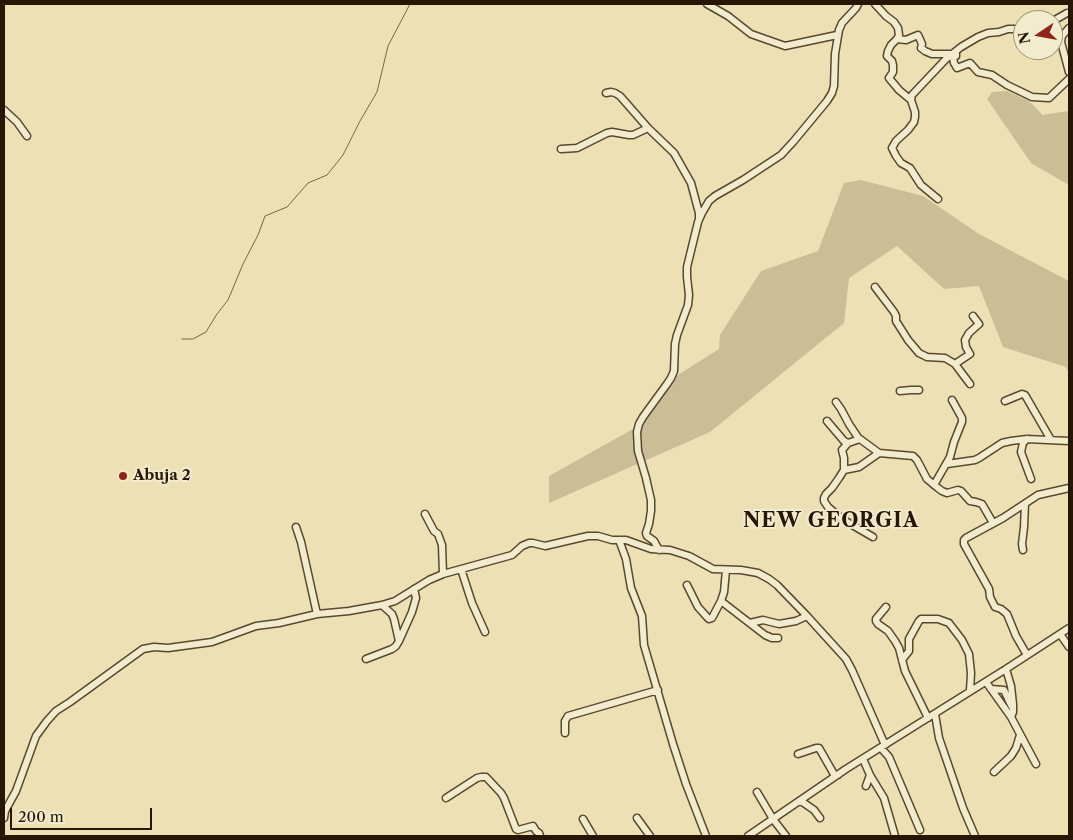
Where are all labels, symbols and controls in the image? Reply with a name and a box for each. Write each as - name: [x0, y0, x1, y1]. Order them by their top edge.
- north arrow: [1013, 10, 1063, 60]
- text: N: [1014, 30, 1034, 46]
- place label: Abuja 2: [133, 467, 190, 485]
- marker: Abuja 2: [117, 470, 129, 482]
- district label: NEW GEORGIA: [742, 509, 920, 533]
- scale bar: [12, 798, 155, 830]
- text: 200 m: [18, 807, 64, 826]

